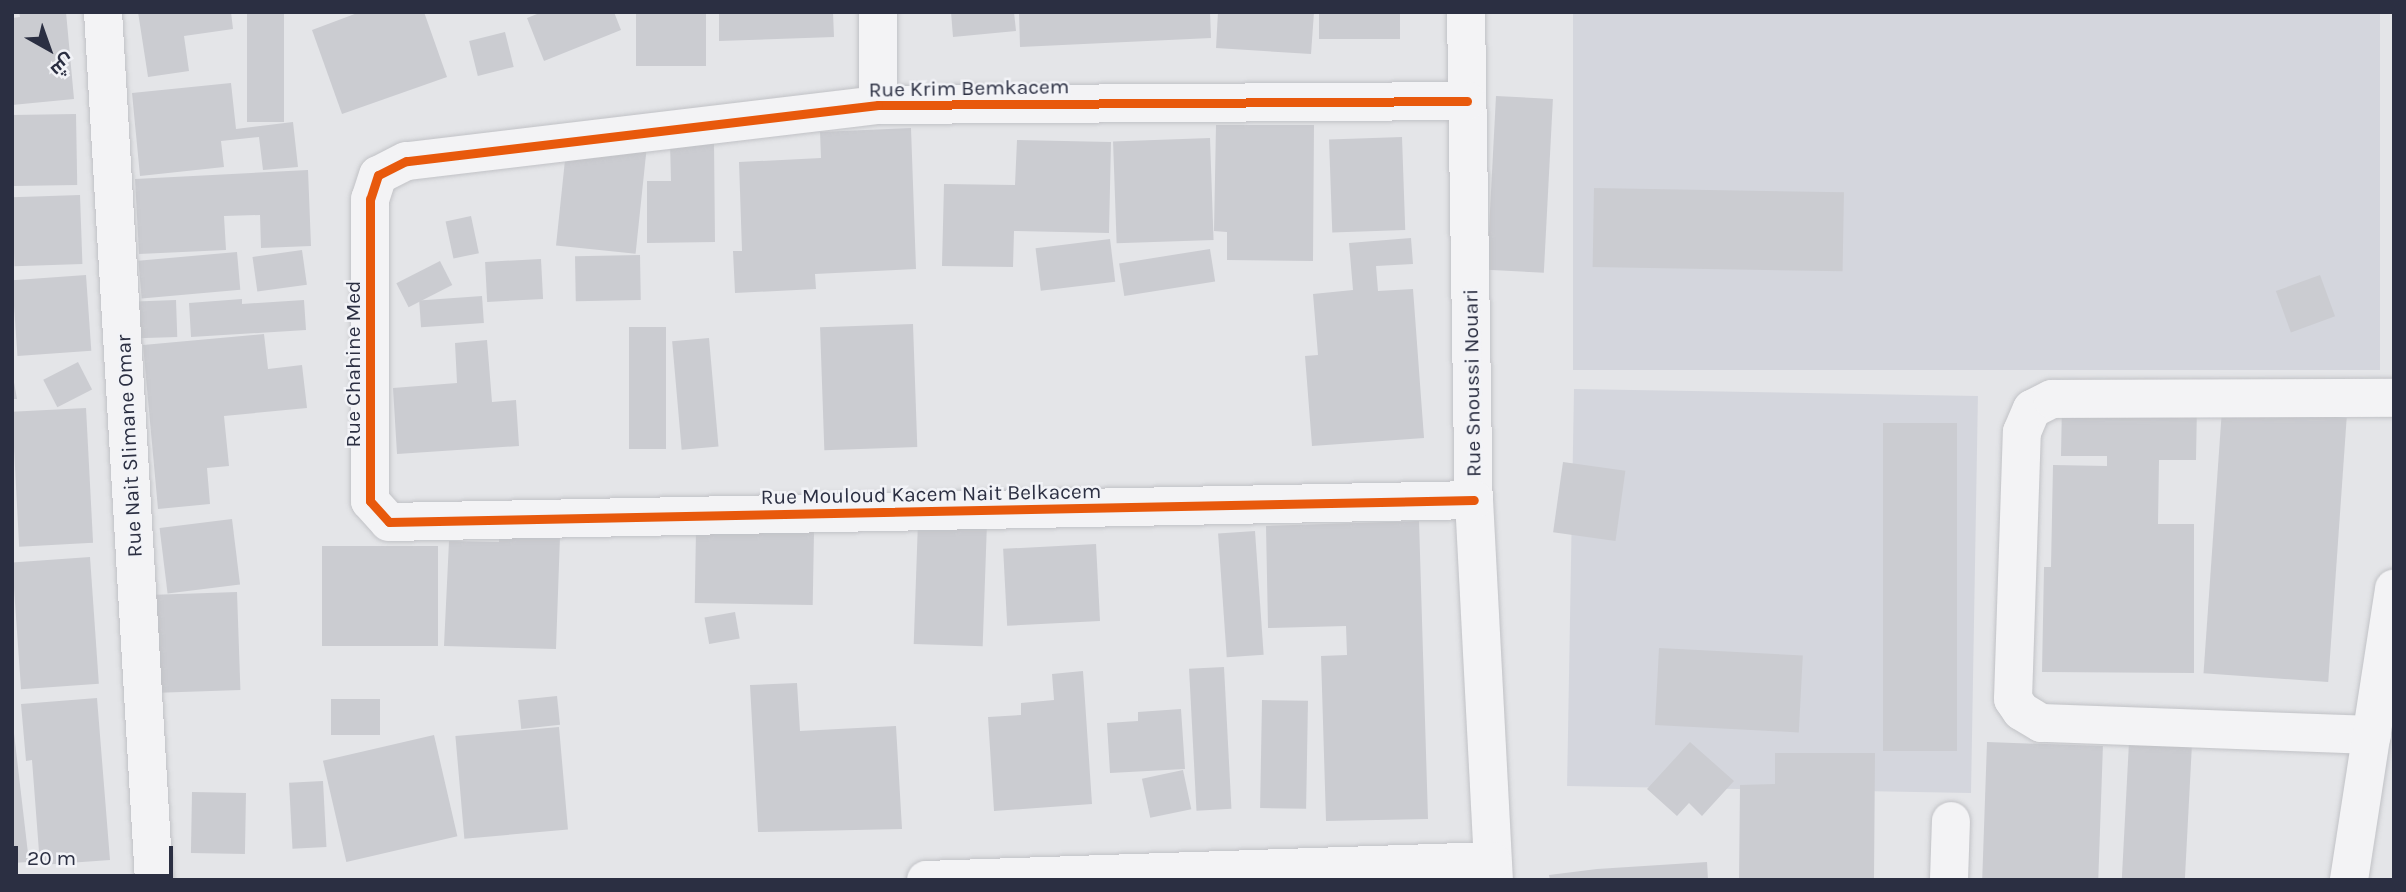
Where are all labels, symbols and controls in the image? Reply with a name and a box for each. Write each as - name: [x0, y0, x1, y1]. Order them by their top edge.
- north arrow: [14, 14, 84, 84]
- text: ش: [46, 49, 79, 81]
- street label: Rue Krim Bemkacem: [868, 74, 1070, 102]
- street label: Rue Chahine Med: [340, 281, 366, 447]
- street label: Rue Snoussi Nouari: [1458, 289, 1486, 477]
- street label: Rue Nait Slimane Omar: [111, 334, 147, 558]
- street label: Rue Mouloud Kacem Nait Belkacem: [760, 478, 1102, 510]
- scale bar: [18, 832, 177, 876]
- text: 20 m: [27, 846, 76, 870]

